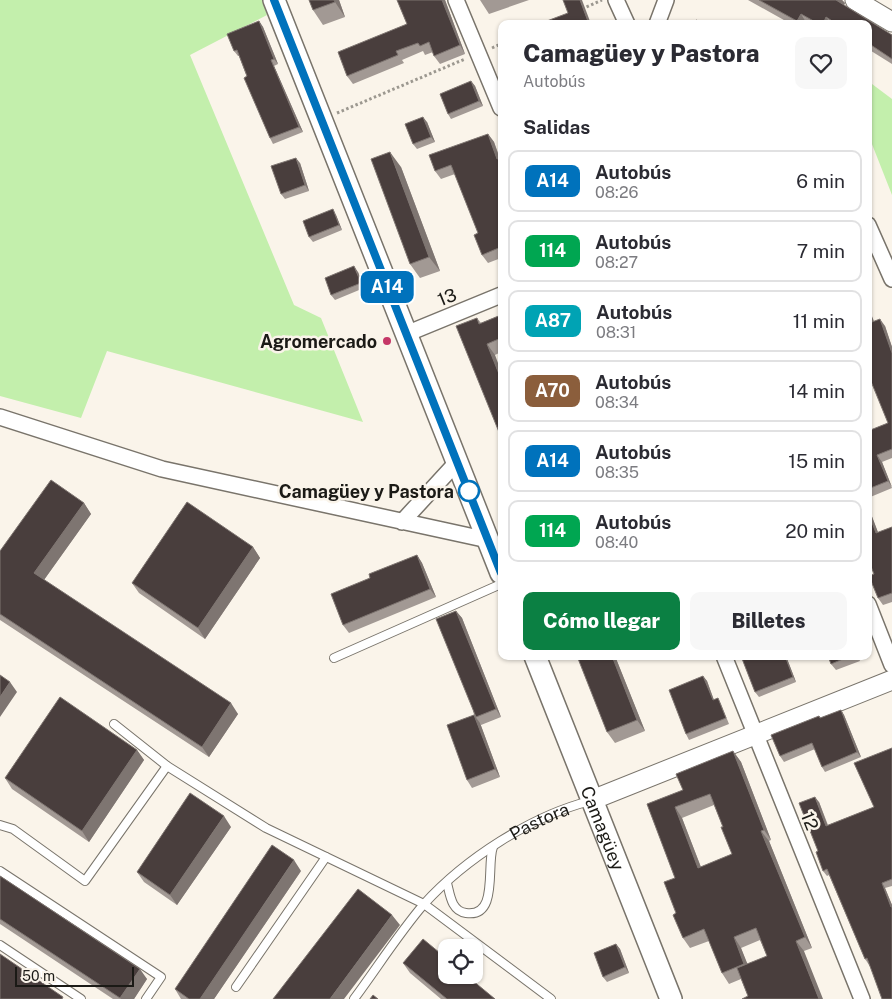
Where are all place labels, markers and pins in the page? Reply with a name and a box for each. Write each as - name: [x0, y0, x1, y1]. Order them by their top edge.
- place label: Agromercado: [260, 331, 377, 352]
- marker: Agromercado: [381, 335, 393, 347]
- marker: Camagüey y Pastora: [458, 480, 480, 502]
- place label: Camagüey y Pastora: [279, 481, 454, 502]

